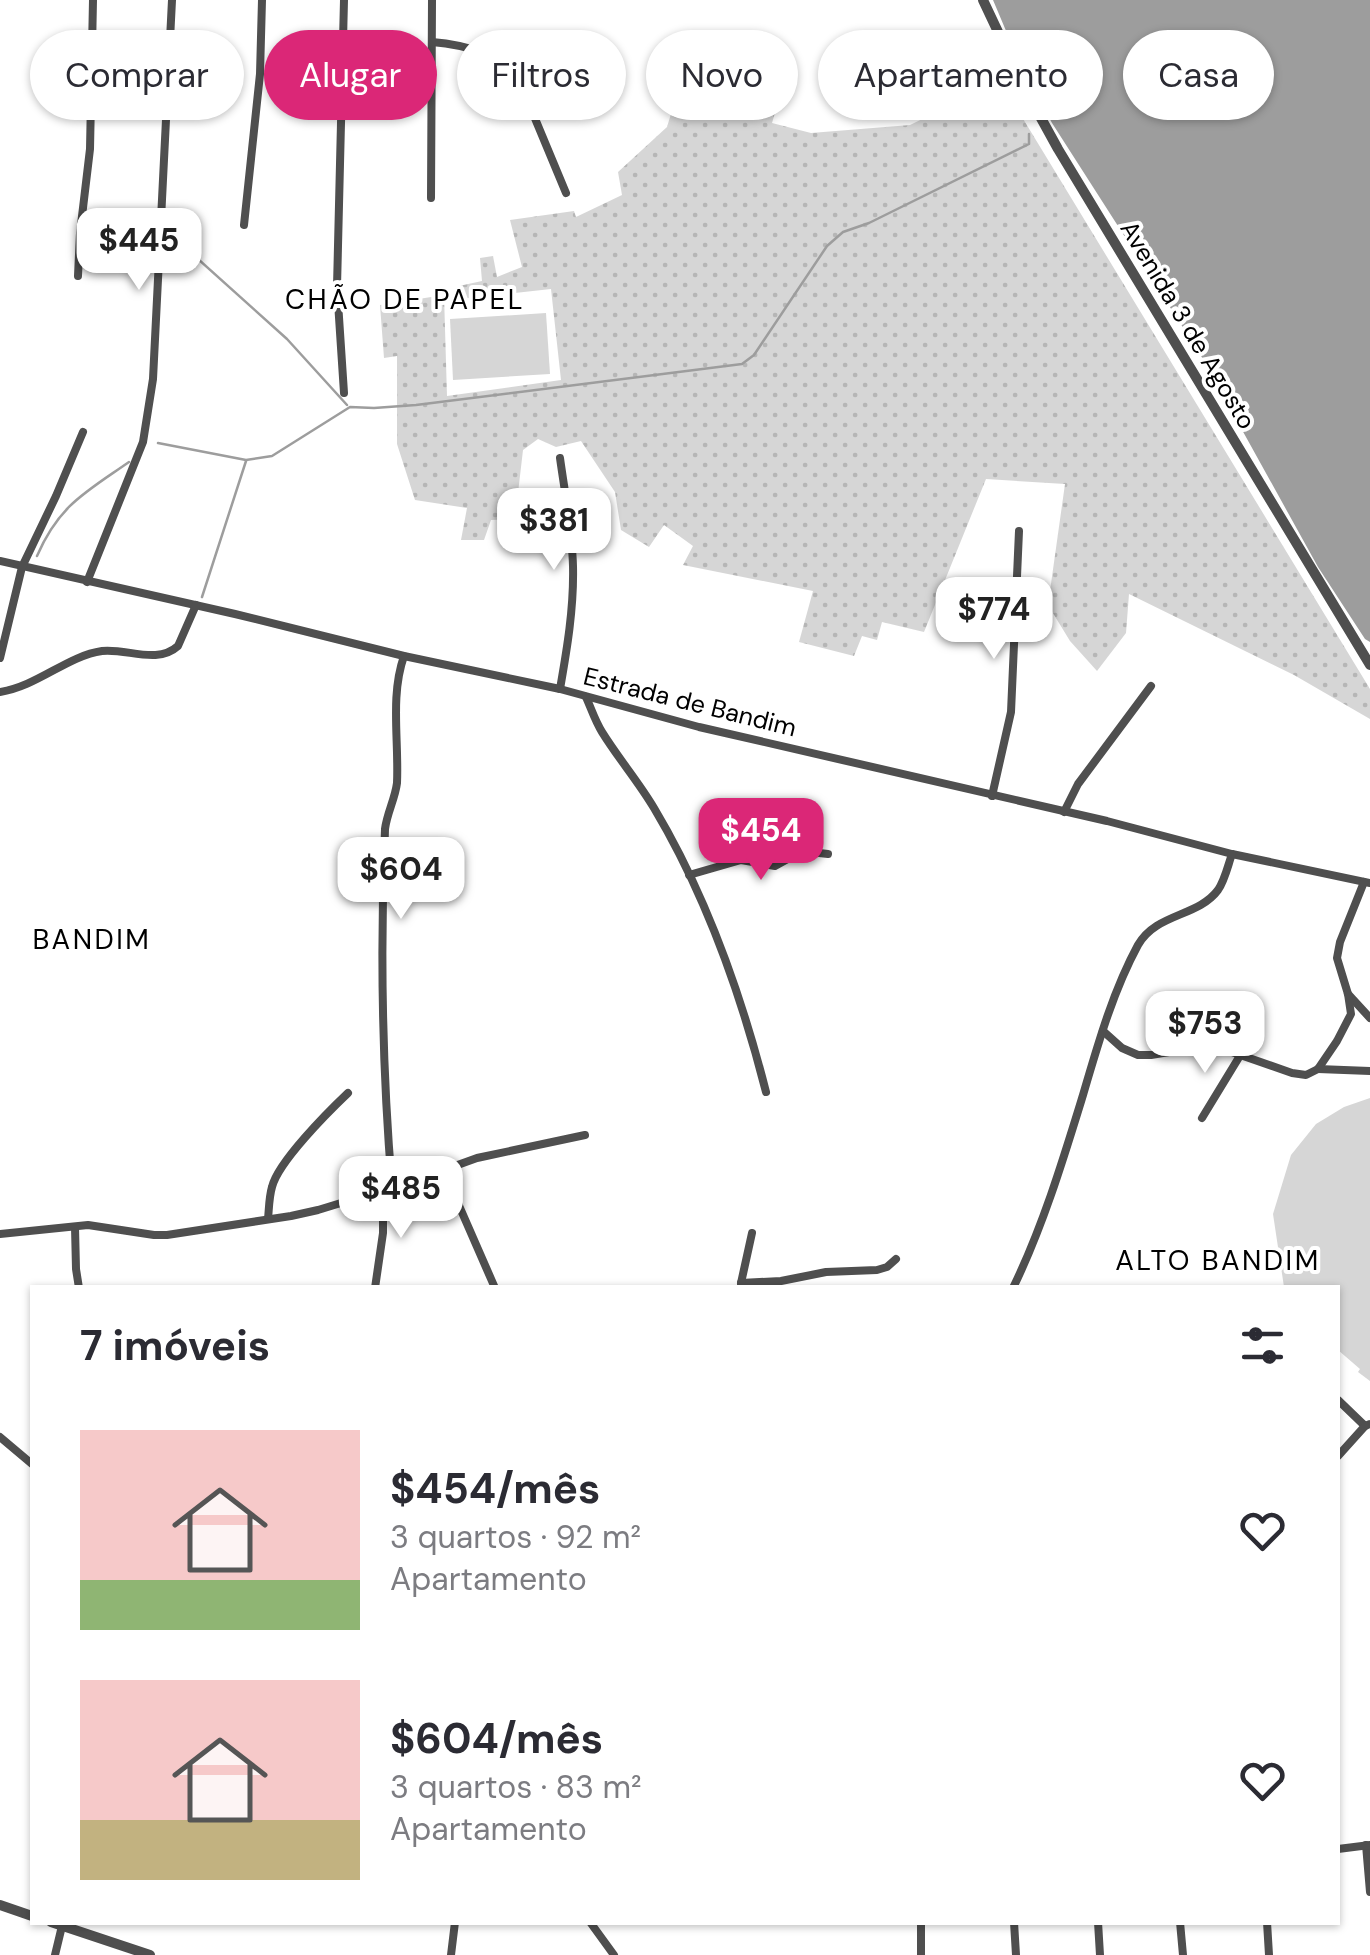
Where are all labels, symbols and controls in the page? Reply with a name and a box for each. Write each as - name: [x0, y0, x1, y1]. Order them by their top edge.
- chip: Comprar: [30, 30, 244, 120]
- chip: Alugar: [264, 30, 437, 120]
- chip: Filtros: [457, 30, 626, 120]
- chip: Novo: [646, 30, 798, 120]
- chip: Apartamento: [818, 30, 1103, 120]
- chip: Casa: [1123, 30, 1274, 120]
- pin: $445: [80, 208, 198, 293]
- street label: Avenida 3 de Agosto: [1113, 215, 1263, 435]
- text: $445: [99, 219, 179, 261]
- district label: CHÃO DE PAPEL: [285, 281, 525, 318]
- pin: $381: [495, 488, 613, 573]
- text: $381: [519, 499, 589, 541]
- pin: $774: [935, 577, 1053, 662]
- text: $774: [958, 588, 1030, 630]
- street label: Estrada de Bandim: [580, 660, 800, 744]
- pin: $454: [702, 798, 820, 883]
- text: $454: [721, 809, 801, 851]
- pin: $604: [342, 837, 460, 922]
- text: $604: [360, 848, 442, 890]
- district label: BANDIM: [33, 921, 151, 958]
- pin: $753: [1146, 991, 1264, 1076]
- text: $753: [1168, 1002, 1242, 1044]
- pin: $485: [342, 1156, 460, 1241]
- text: $485: [361, 1167, 441, 1209]
- district label: ALTO BANDIM: [1115, 1242, 1321, 1279]
- text: 7 imóveis: [80, 1318, 270, 1373]
- icon: filters: [1235, 1318, 1290, 1373]
- text: $454/mês: [390, 1461, 600, 1516]
- icon: home: [160, 1470, 280, 1590]
- icon: heart: [1235, 1503, 1290, 1558]
- text: 3 quartos · 92 m²: [390, 1516, 641, 1558]
- text: Apartamento: [390, 1558, 587, 1600]
- text: $604/mês: [390, 1711, 603, 1766]
- icon: home: [160, 1720, 280, 1840]
- icon: heart: [1235, 1753, 1290, 1808]
- text: 3 quartos · 83 m²: [390, 1766, 642, 1808]
- text: Apartamento: [390, 1808, 587, 1850]

